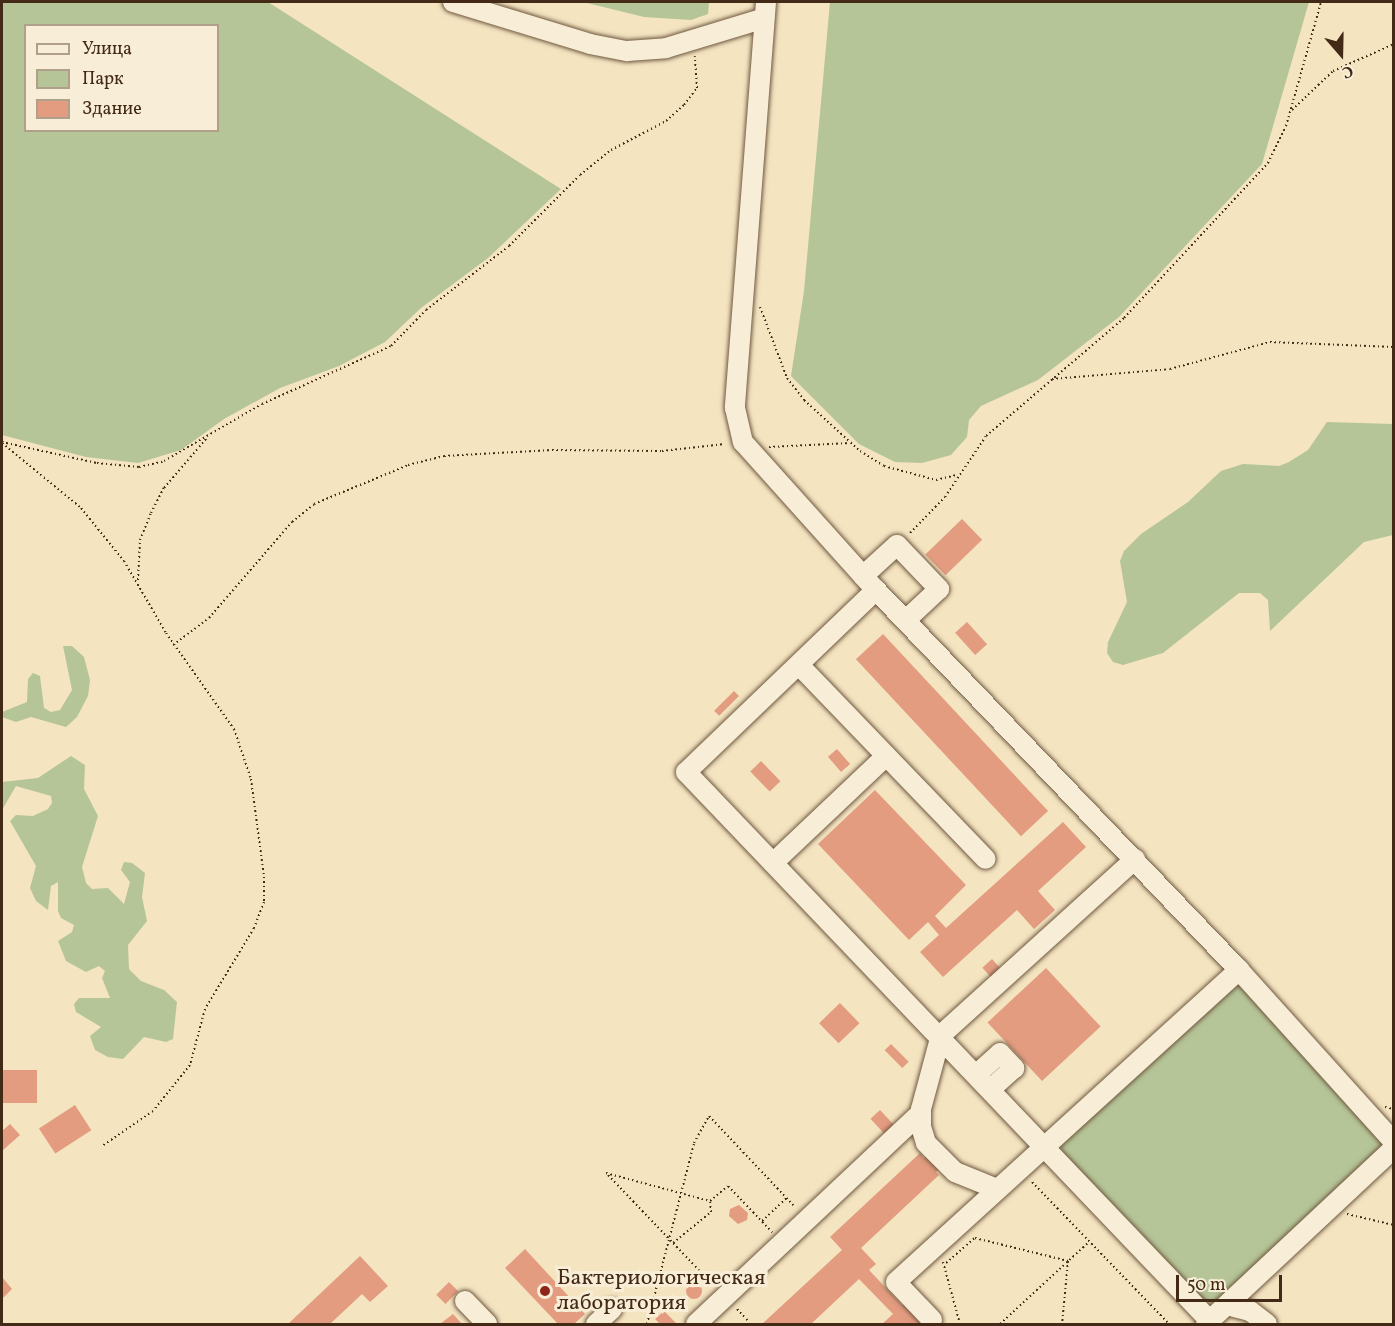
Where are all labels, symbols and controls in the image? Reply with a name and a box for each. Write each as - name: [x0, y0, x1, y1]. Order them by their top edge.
- legend: [24, 24, 219, 132]
- north arrow: [1311, 24, 1371, 84]
- text: Улица: [82, 37, 132, 62]
- text: С: [1339, 59, 1356, 83]
- text: Парк: [82, 67, 124, 92]
- text: Здание: [82, 97, 142, 122]
- scale bar: [1179, 1263, 1286, 1301]
- place label: Бактериологическая лаборатория: [557, 1265, 765, 1316]
- text: 50 m: [1187, 1273, 1226, 1298]
- marker: Бактериологическая лаборатория: [538, 1284, 552, 1298]

